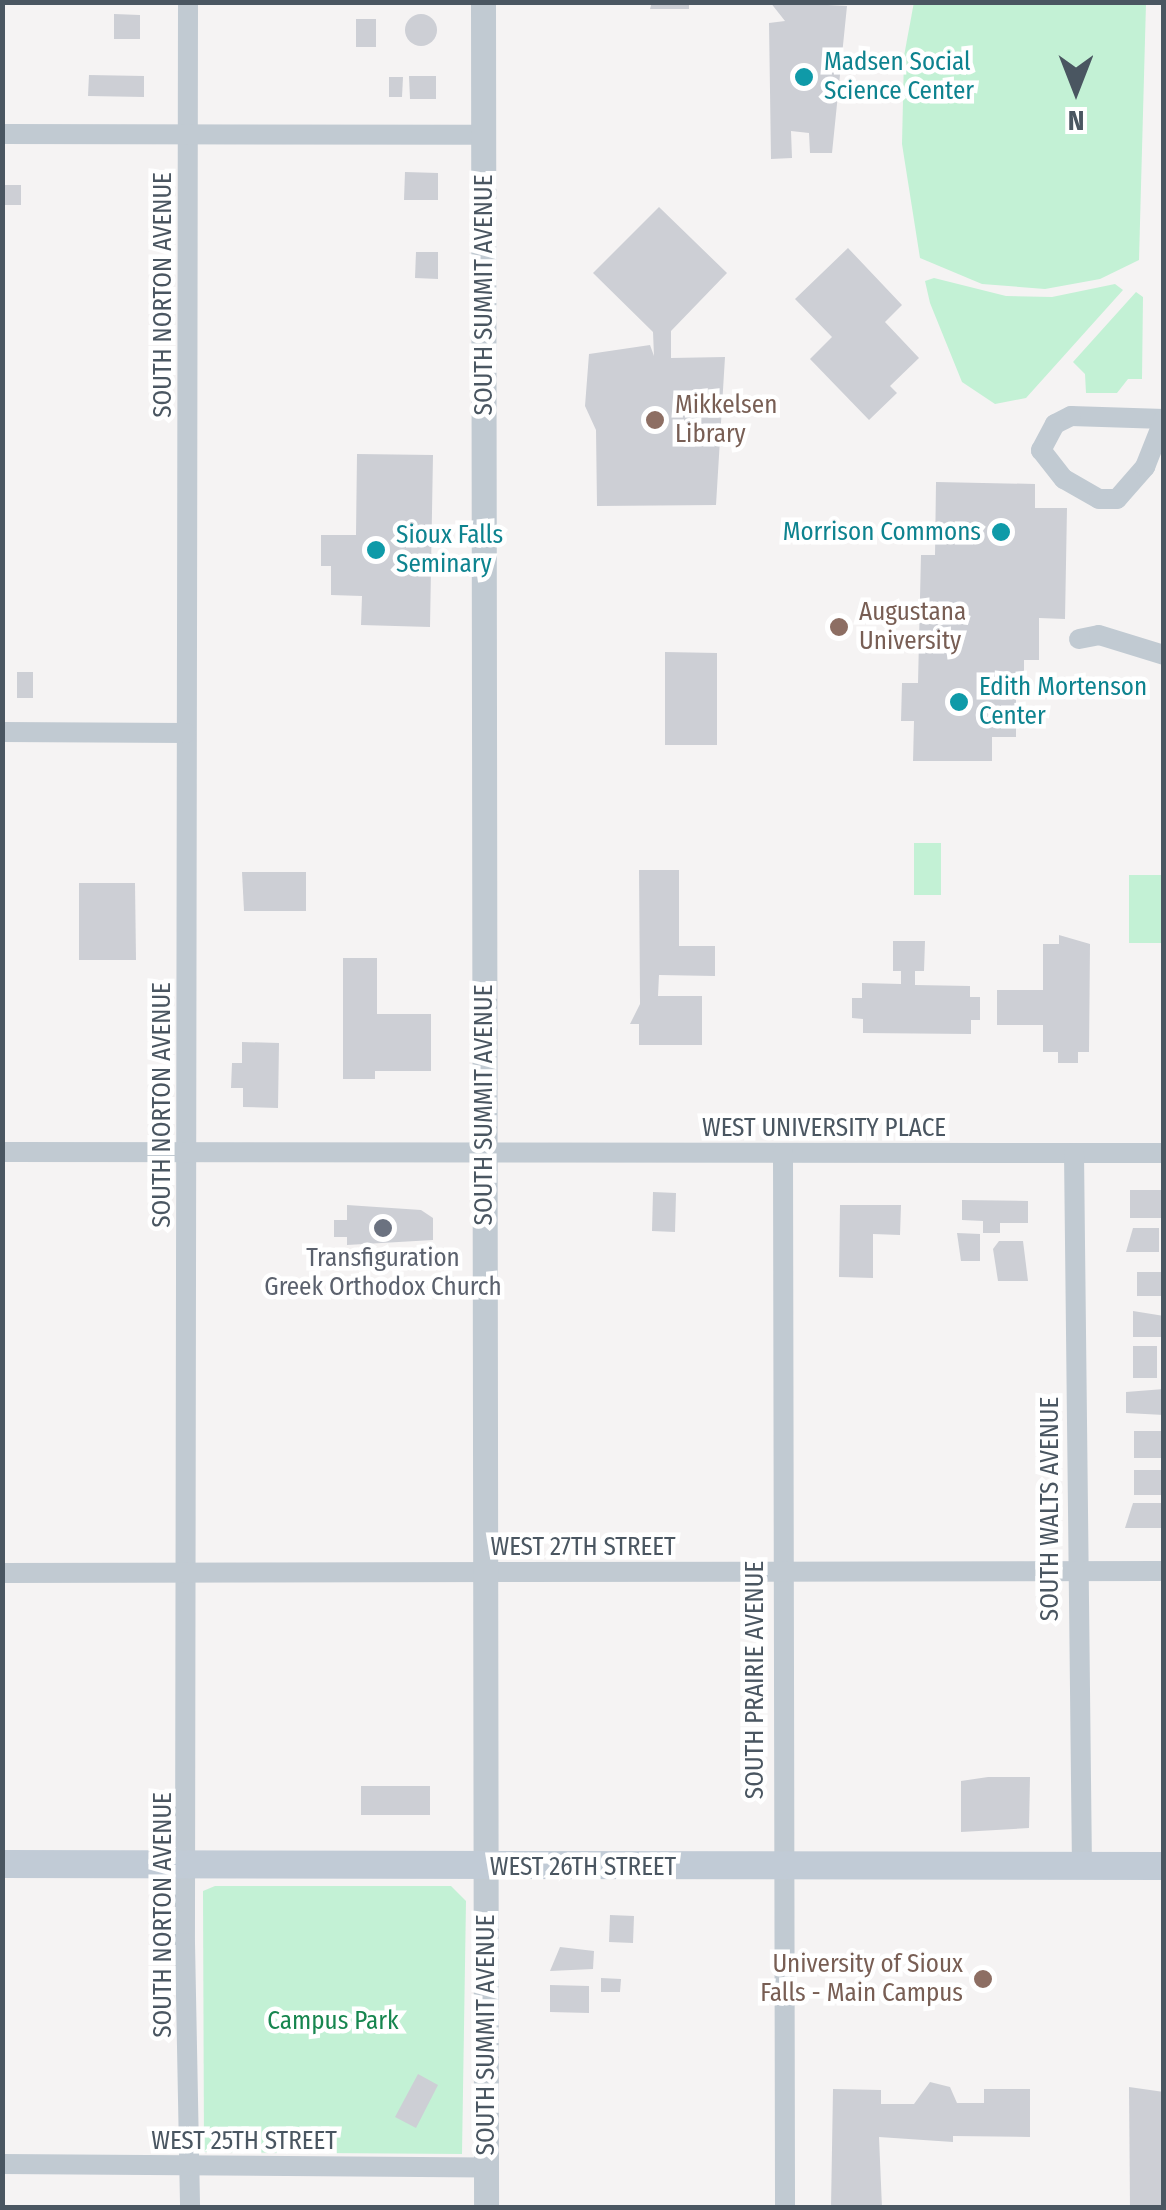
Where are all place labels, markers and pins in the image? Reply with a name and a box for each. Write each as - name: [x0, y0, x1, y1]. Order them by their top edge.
- place label: Madsen Social Science Center: [824, 48, 974, 107]
- marker: Madsen Social Science Center: [793, 66, 815, 88]
- place label: Mikkelsen Library: [675, 391, 777, 450]
- marker: Mikkelsen Library: [644, 409, 666, 431]
- place label: Morrison Commons: [783, 517, 981, 547]
- place label: Sioux Falls Seminary: [396, 521, 503, 580]
- marker: Morrison Commons: [990, 521, 1012, 543]
- marker: Sioux Falls Seminary: [365, 539, 387, 561]
- place label: Augustana University: [859, 598, 966, 657]
- marker: Augustana University: [828, 616, 850, 638]
- place label: Edith Mortenson Center: [979, 673, 1147, 732]
- marker: Edith Mortenson Center: [948, 691, 970, 713]
- marker: Transfiguration Greek Orthodox Church: [372, 1217, 394, 1239]
- place label: Transfiguration Greek Orthodox Church: [264, 1244, 502, 1303]
- place label: University of Sioux Falls - Main Campus: [760, 1950, 963, 2009]
- marker: University of Sioux Falls - Main Campus: [972, 1968, 994, 1990]

